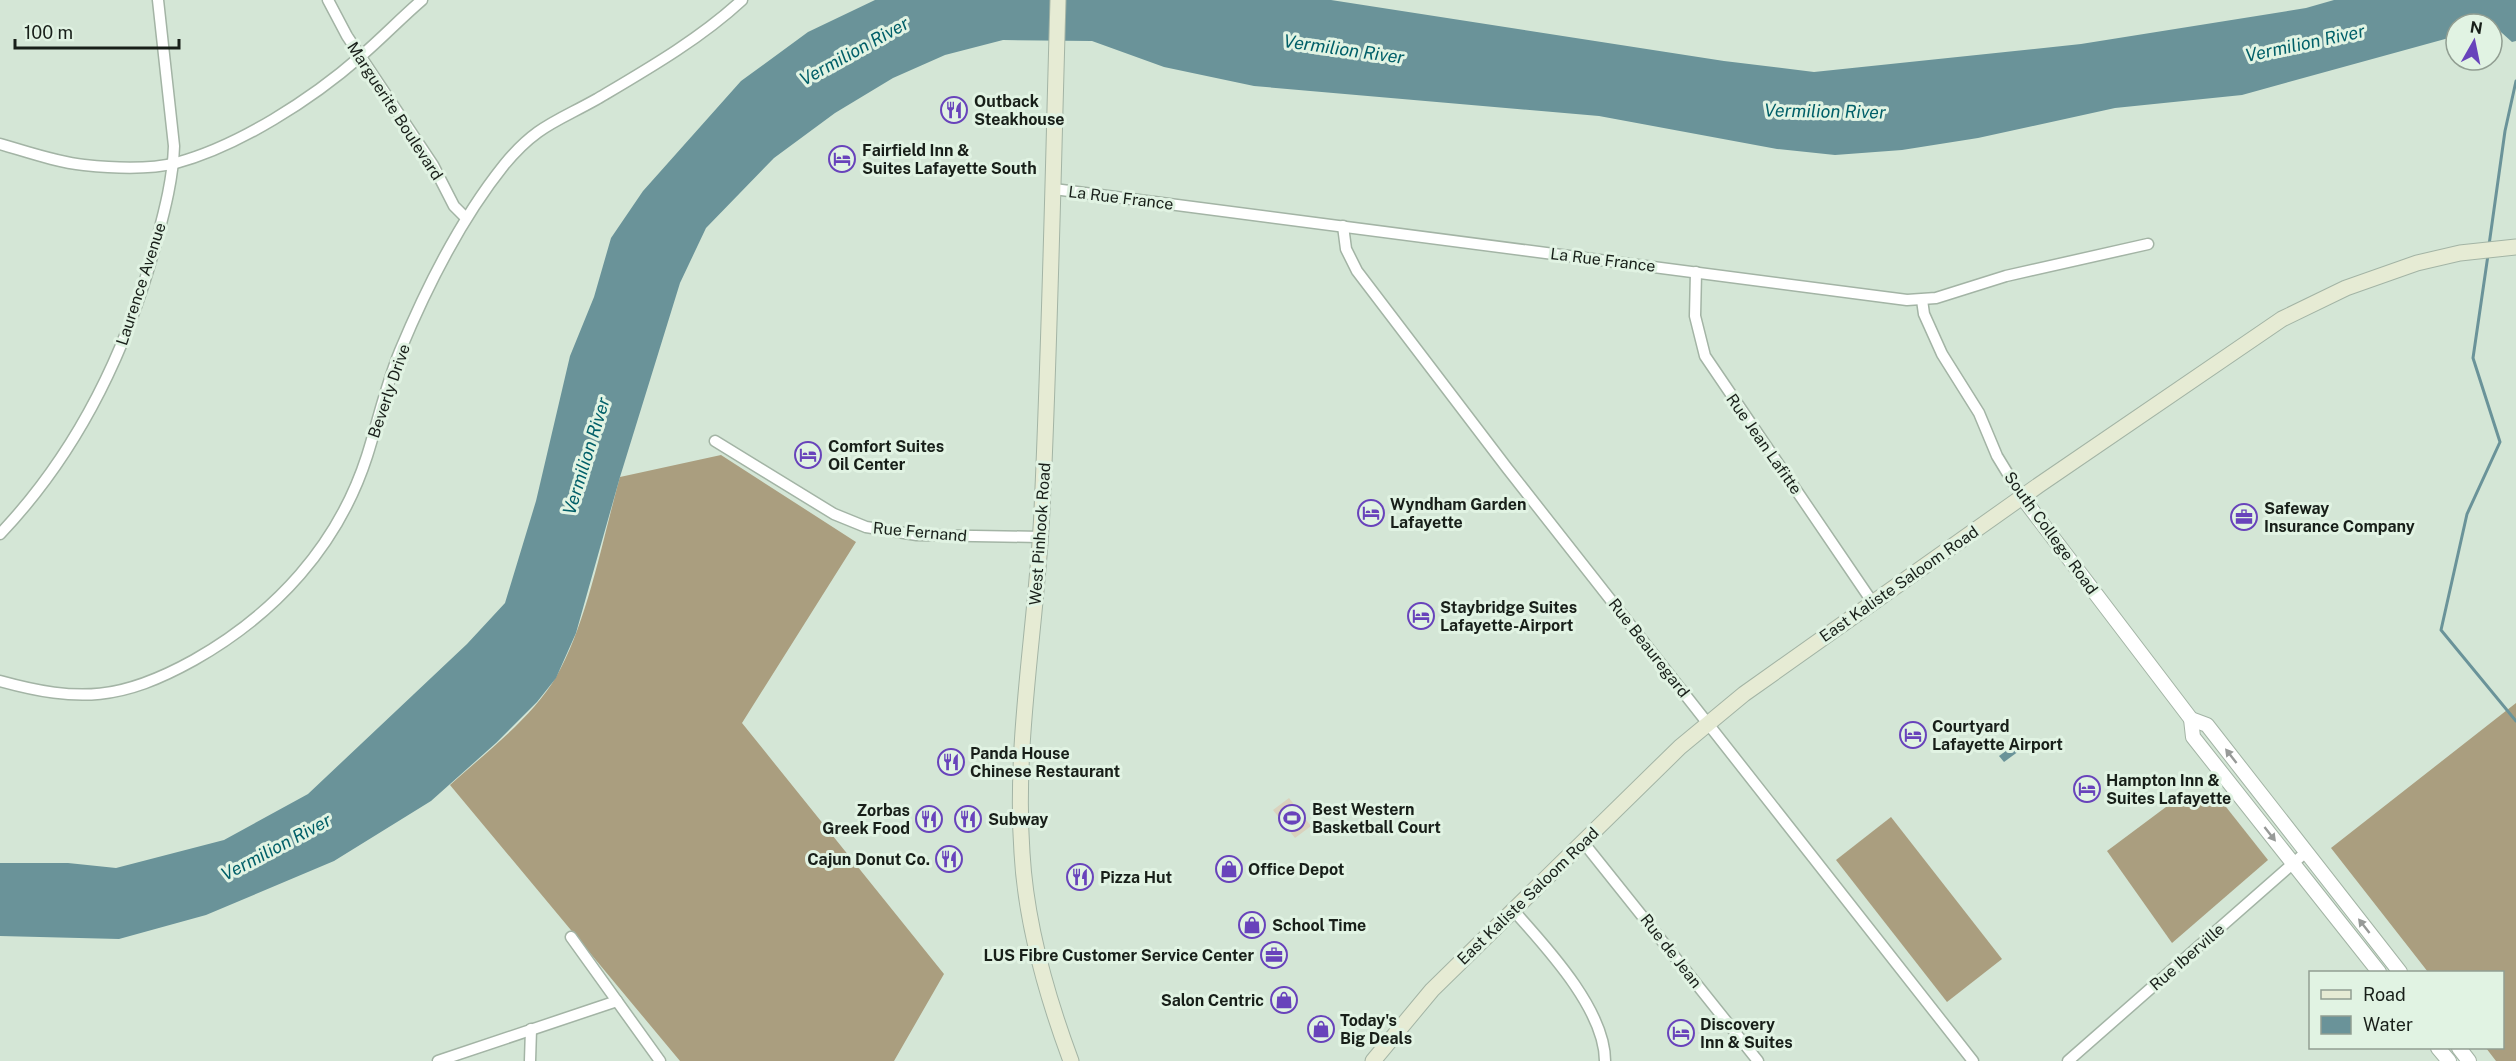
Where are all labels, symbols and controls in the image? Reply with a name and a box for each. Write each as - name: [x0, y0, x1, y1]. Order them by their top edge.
- scale bar: [15, 12, 178, 50]
- water label: Vermilion River: [796, 12, 912, 90]
- north arrow: [2444, 12, 2504, 72]
- text: N: [2469, 17, 2484, 38]
- water label: Vermilion River: [2243, 20, 2367, 66]
- text: 100 m: [24, 22, 73, 43]
- water label: Vermilion River: [1282, 30, 1406, 68]
- street label: Marguerite Boulevard: [343, 38, 447, 184]
- place label: Outback Steakhouse: [974, 92, 1065, 129]
- restaurant icon: Outback Steakhouse: [939, 95, 969, 125]
- water label: Vermilion River: [1764, 99, 1886, 123]
- place label: Fairfield Inn & Suites Lafayette South: [862, 141, 1037, 178]
- hotel icon: Fairfield Inn & Suites Lafayette South: [827, 144, 857, 174]
- street label: La Rue France: [1067, 182, 1175, 214]
- street label: Laurence Avenue: [112, 220, 170, 348]
- street label: La Rue France: [1549, 244, 1657, 276]
- street label: Beverly Drive: [364, 342, 414, 440]
- street label: Rue Jean Lafitte: [1722, 390, 1806, 498]
- water label: Vermilion River: [558, 395, 614, 517]
- place label: Comfort Suites Oil Center: [828, 437, 944, 474]
- hotel icon: Comfort Suites Oil Center: [793, 440, 823, 470]
- street label: West Pinhook Road: [1026, 462, 1054, 606]
- street label: South College Road: [2000, 468, 2102, 598]
- place label: Wyndham Garden Lafayette: [1390, 495, 1526, 532]
- hotel icon: Wyndham Garden Lafayette: [1356, 498, 1386, 528]
- place label: Safeway Insurance Company: [2264, 499, 2415, 536]
- office icon: Safeway Insurance Company: [2229, 502, 2259, 532]
- street label: Rue Fernand: [872, 518, 968, 546]
- street label: East Kaliste Saloom Road: [1816, 522, 1982, 646]
- street label: Rue Beauregard: [1605, 595, 1693, 701]
- place label: Staybridge Suites Lafayette-Airport: [1440, 598, 1577, 635]
- hotel icon: Staybridge Suites Lafayette-Airport: [1406, 601, 1436, 631]
- place label: Courtyard Lafayette Airport: [1932, 717, 2063, 754]
- hotel icon: Courtyard Lafayette Airport: [1898, 720, 1928, 750]
- place label: Panda House Chinese Restaurant: [970, 744, 1121, 781]
- restaurant icon: Panda House Chinese Restaurant: [936, 747, 966, 777]
- one-way arrow: [2225, 748, 2238, 764]
- place label: Hampton Inn & Suites Lafayette: [2106, 771, 2231, 808]
- hotel icon: Hampton Inn & Suites Lafayette: [2072, 774, 2102, 804]
- place label: Best Western Basketball Court: [1312, 800, 1441, 837]
- place label: Zorbas Greek Food: [822, 801, 910, 838]
- sports icon: Best Western Basketball Court: [1277, 803, 1307, 833]
- restaurant icon: Zorbas Greek Food: [914, 804, 944, 834]
- restaurant icon: Subway: [953, 804, 983, 834]
- water label: Vermilion River: [217, 809, 335, 885]
- place label: Subway: [988, 810, 1048, 829]
- street label: East Kaliste Saloom Road: [1453, 823, 1603, 969]
- one-way arrow: [2263, 827, 2275, 842]
- restaurant icon: Cajun Donut Co.: [934, 844, 964, 874]
- place label: Cajun Donut Co.: [807, 850, 930, 869]
- shop icon: Office Depot: [1214, 854, 1244, 884]
- place label: Office Depot: [1248, 860, 1345, 879]
- restaurant icon: Pizza Hut: [1065, 862, 1095, 892]
- place label: Pizza Hut: [1100, 868, 1173, 887]
- shop icon: School Time: [1237, 910, 1267, 940]
- street label: Rue de Jean: [1636, 910, 1706, 992]
- place label: School Time: [1272, 916, 1366, 935]
- street label: Rue Iberville: [2146, 919, 2228, 995]
- one-way arrow: [2359, 919, 2371, 934]
- office icon: LUS Fibre Customer Service Center: [1259, 940, 1289, 970]
- place label: LUS Fibre Customer Service Center: [984, 946, 1254, 965]
- legend: [2309, 971, 2504, 1049]
- text: Road: [2363, 984, 2406, 1005]
- shop icon: Salon Centric: [1269, 985, 1299, 1015]
- place label: Salon Centric: [1161, 991, 1264, 1010]
- place label: Today's Big Deals: [1340, 1011, 1412, 1048]
- shop icon: Today's Big Deals: [1306, 1014, 1336, 1044]
- text: Water: [2363, 1014, 2413, 1035]
- place label: Discovery Inn & Suites: [1700, 1015, 1793, 1052]
- hotel icon: Discovery Inn & Suites: [1666, 1018, 1696, 1048]

